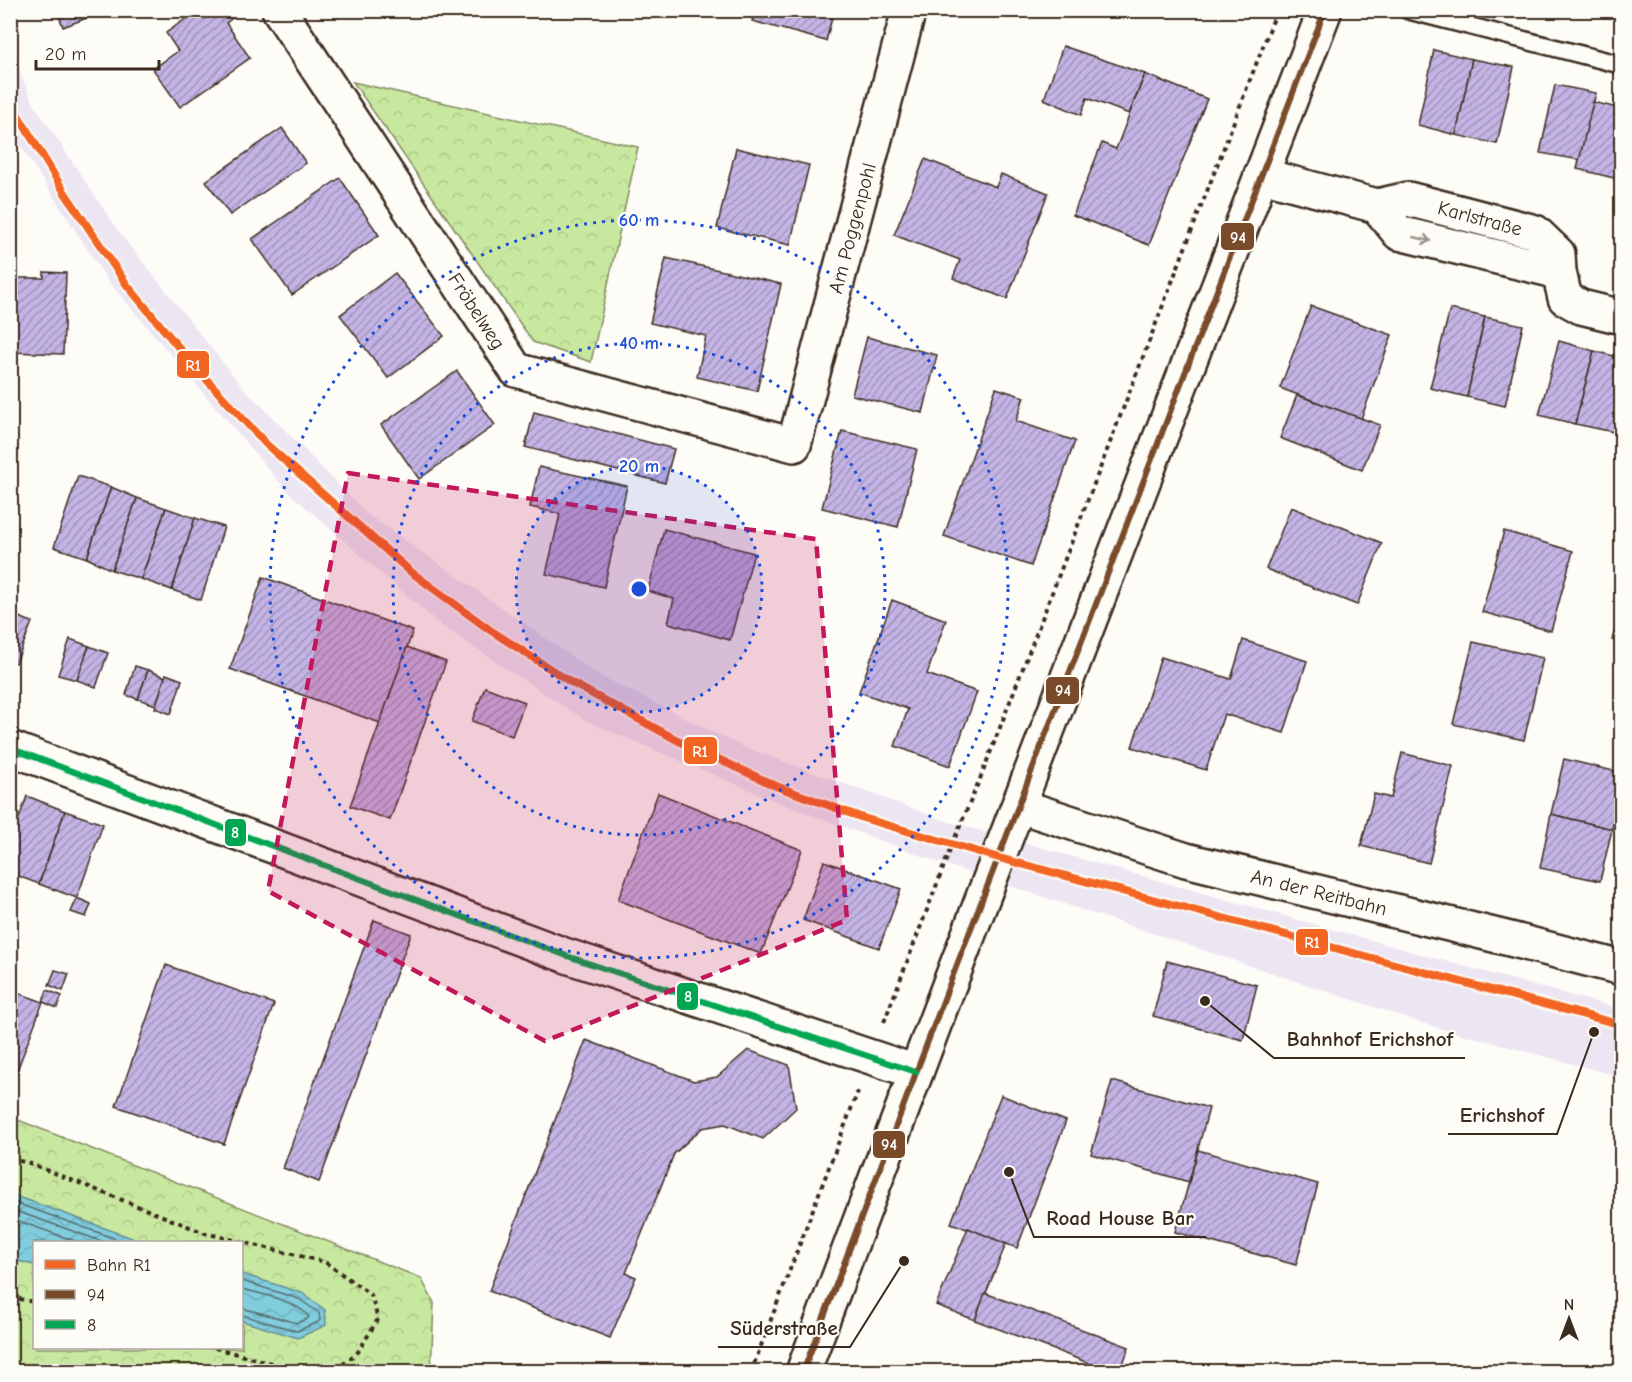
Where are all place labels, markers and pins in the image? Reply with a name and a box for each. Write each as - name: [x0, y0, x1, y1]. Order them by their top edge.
- centre of rings: [629, 579, 649, 599]
- callout: Bahnhof Erichshof: [1274, 1019, 1465, 1058]
- callout: Erichshof: [1448, 1095, 1557, 1134]
- callout: Road House Bar: [1034, 1198, 1206, 1237]
- callout: Süderstraße: [718, 1308, 850, 1347]

